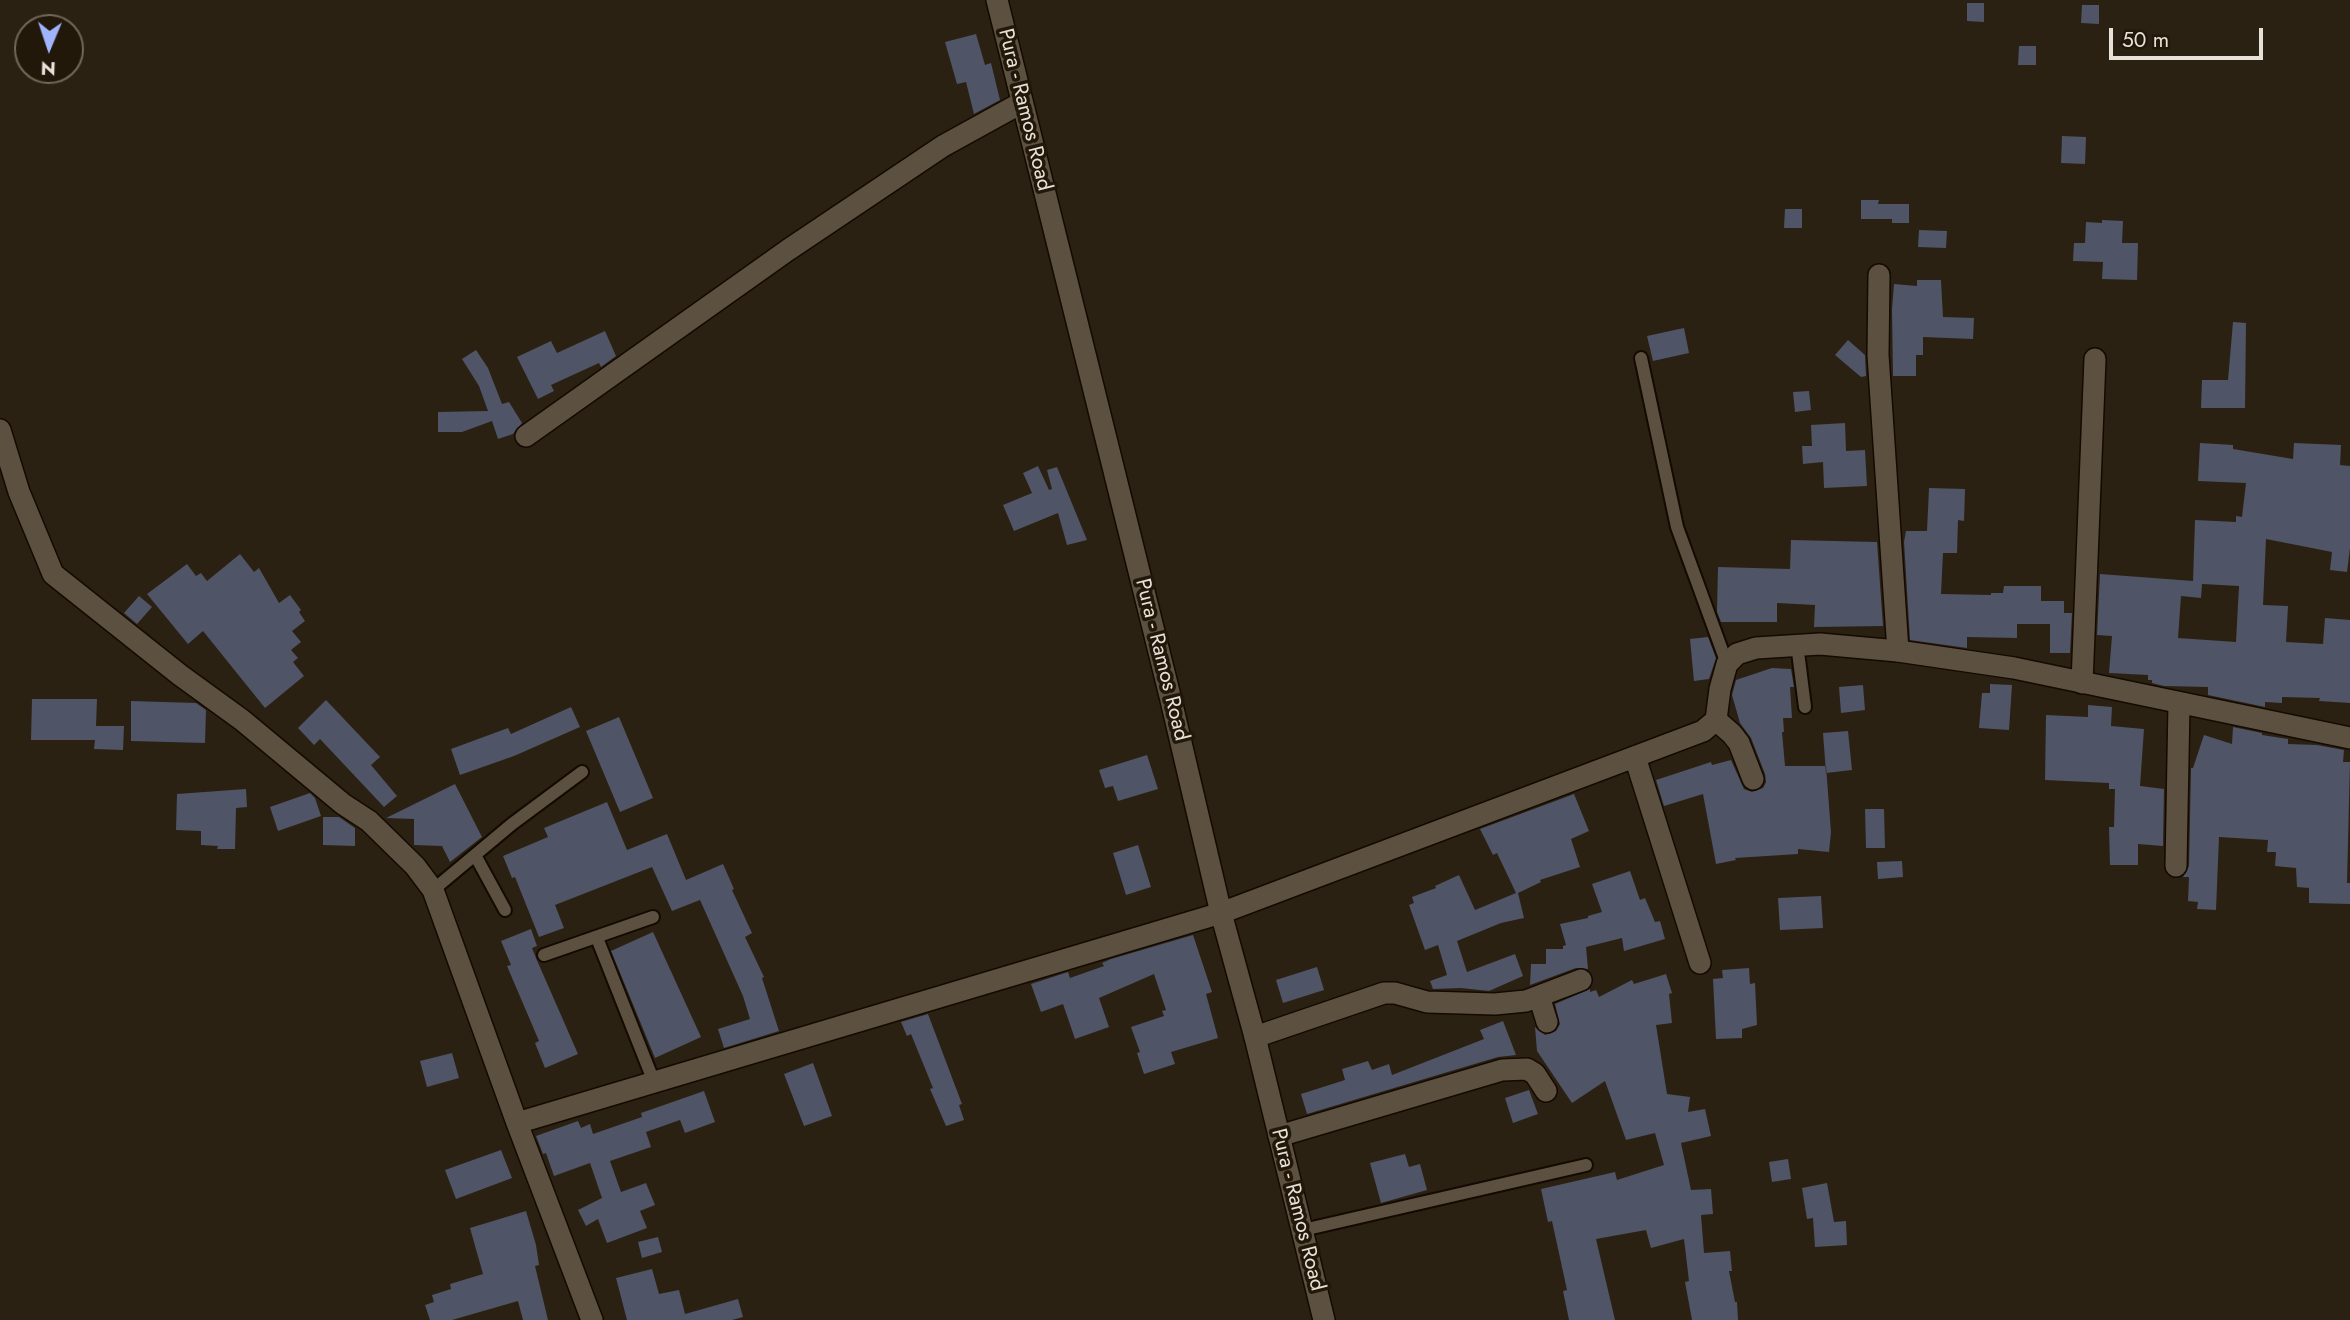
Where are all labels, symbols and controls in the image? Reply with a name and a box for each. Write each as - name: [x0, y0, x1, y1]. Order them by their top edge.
- north arrow: [14, 14, 84, 84]
- scale bar: [2112, 14, 2266, 58]
- text: 50 m: [2122, 25, 2169, 55]
- street label: Pura - Ramos Road: [992, 26, 1056, 194]
- text: N: [40, 55, 56, 82]
- street label: Pura - Ramos Road: [1129, 576, 1193, 744]
- street label: Pura - Ramos Road: [1265, 1126, 1329, 1294]

